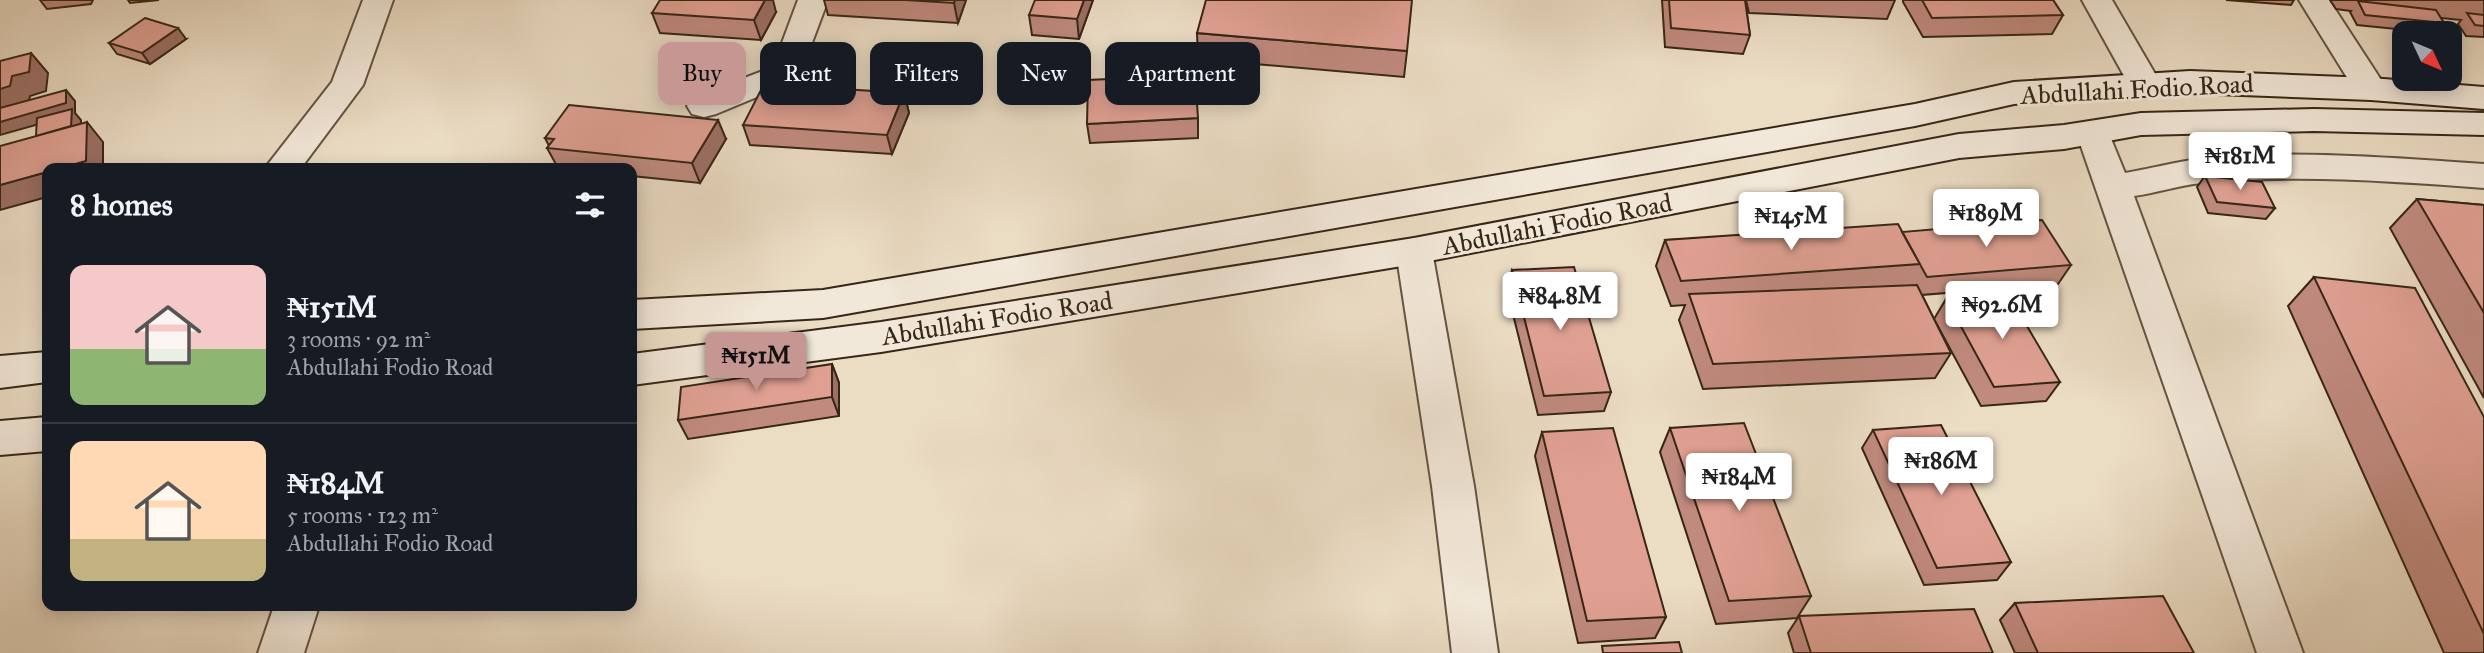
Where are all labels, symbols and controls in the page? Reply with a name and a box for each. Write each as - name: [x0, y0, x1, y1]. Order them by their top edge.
- north arrow: [2392, 21, 2462, 91]
- map controls: [2392, 21, 2462, 91]
- chip: Buy: [658, 42, 746, 105]
- chip: Rent: [760, 42, 856, 105]
- chip: Filters: [870, 42, 983, 105]
- chip: New: [997, 42, 1091, 105]
- chip: Apartment: [1105, 42, 1260, 105]
- street label: Abdullahi Fodio Road: [2019, 67, 2254, 111]
- pin: ₦181M: [2191, 132, 2289, 192]
- text: ₦181M: [2205, 141, 2275, 169]
- icon: filters: [571, 186, 609, 224]
- street label: Abdullahi Fodio Road: [1438, 186, 1675, 262]
- text: 8 homes: [70, 187, 173, 223]
- pin: ₦189M: [1937, 190, 2035, 249]
- pin: ₦145M: [1742, 192, 1840, 252]
- text: ₦189M: [1949, 198, 2023, 226]
- text: ₦145M: [1755, 201, 1827, 229]
- pin: ₦84.8M: [1503, 272, 1617, 332]
- text: ₦84.8M: [1519, 281, 1601, 309]
- pin: ₦92.6M: [1945, 282, 2059, 341]
- street label: Abdullahi Fodio Road: [878, 284, 1115, 352]
- text: ₦151M: [287, 289, 377, 325]
- text: ₦92.6M: [1961, 290, 2043, 318]
- icon: home: [126, 293, 210, 377]
- text: 3 rooms · 92 m²: [287, 325, 430, 353]
- pin: ₦151M: [707, 332, 805, 392]
- text: ₦151M: [721, 341, 791, 369]
- text: Abdullahi Fodio Road: [287, 353, 493, 381]
- pin: ₦186M: [1892, 438, 1990, 497]
- text: ₦186M: [1904, 446, 1978, 474]
- pin: ₦184M: [1690, 454, 1788, 513]
- text: ₦184M: [1702, 462, 1776, 490]
- text: ₦184M: [287, 465, 384, 501]
- icon: home: [126, 469, 210, 553]
- text: 5 rooms · 123 m²: [287, 501, 438, 529]
- text: Abdullahi Fodio Road: [287, 529, 493, 557]

